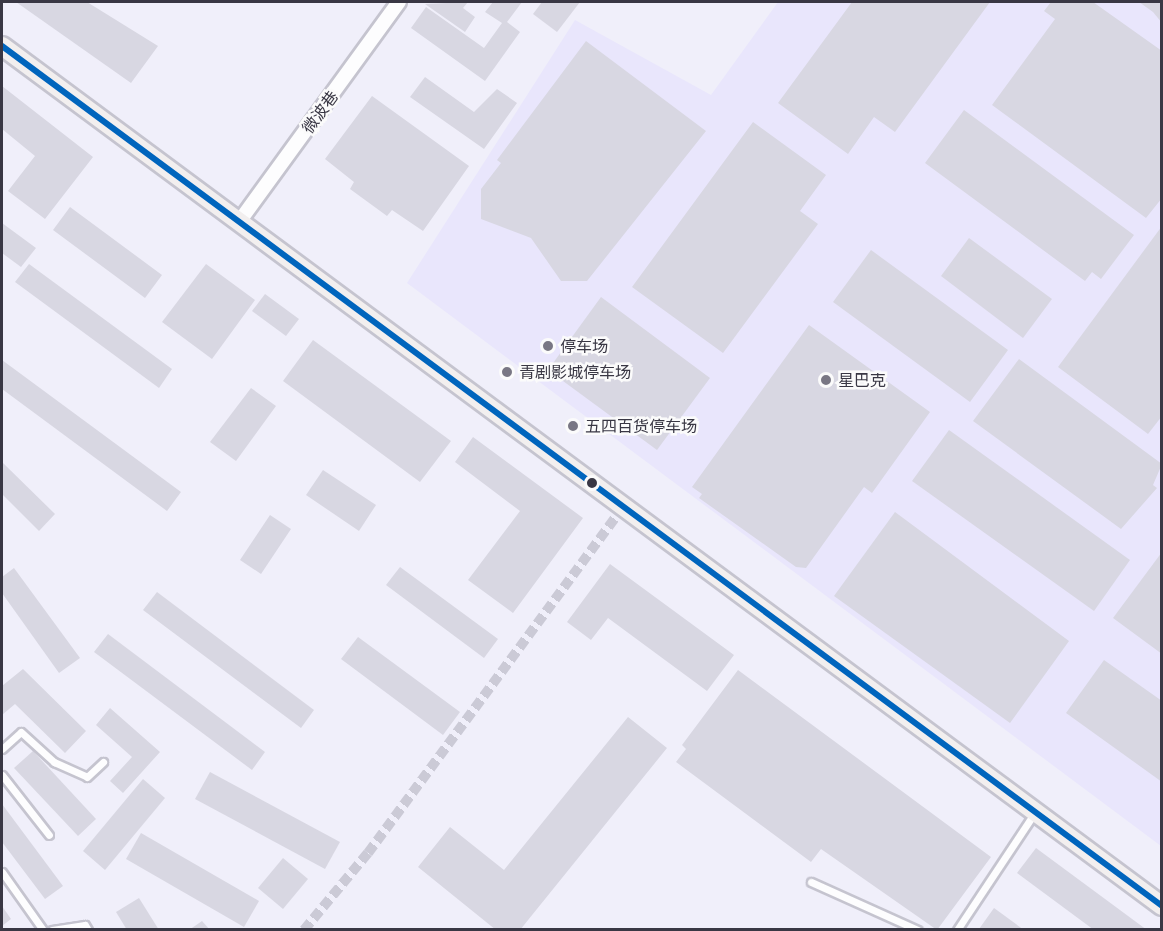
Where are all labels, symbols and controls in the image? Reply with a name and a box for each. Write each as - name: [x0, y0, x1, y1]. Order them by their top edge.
- street label: 微波巷: [298, 87, 342, 137]
- place label: 停车场: [560, 336, 608, 356]
- marker: 停车场: [541, 339, 555, 353]
- place label: 青剧影城停车场: [519, 362, 631, 382]
- marker: 青剧影城停车场: [500, 365, 514, 379]
- place label: 星巴克: [838, 370, 886, 390]
- marker: 星巴克: [819, 373, 833, 387]
- place label: 五四百货停车场: [585, 416, 697, 436]
- marker: 五四百货停车场: [566, 419, 580, 433]
- unlabelled marker: [586, 477, 598, 489]

